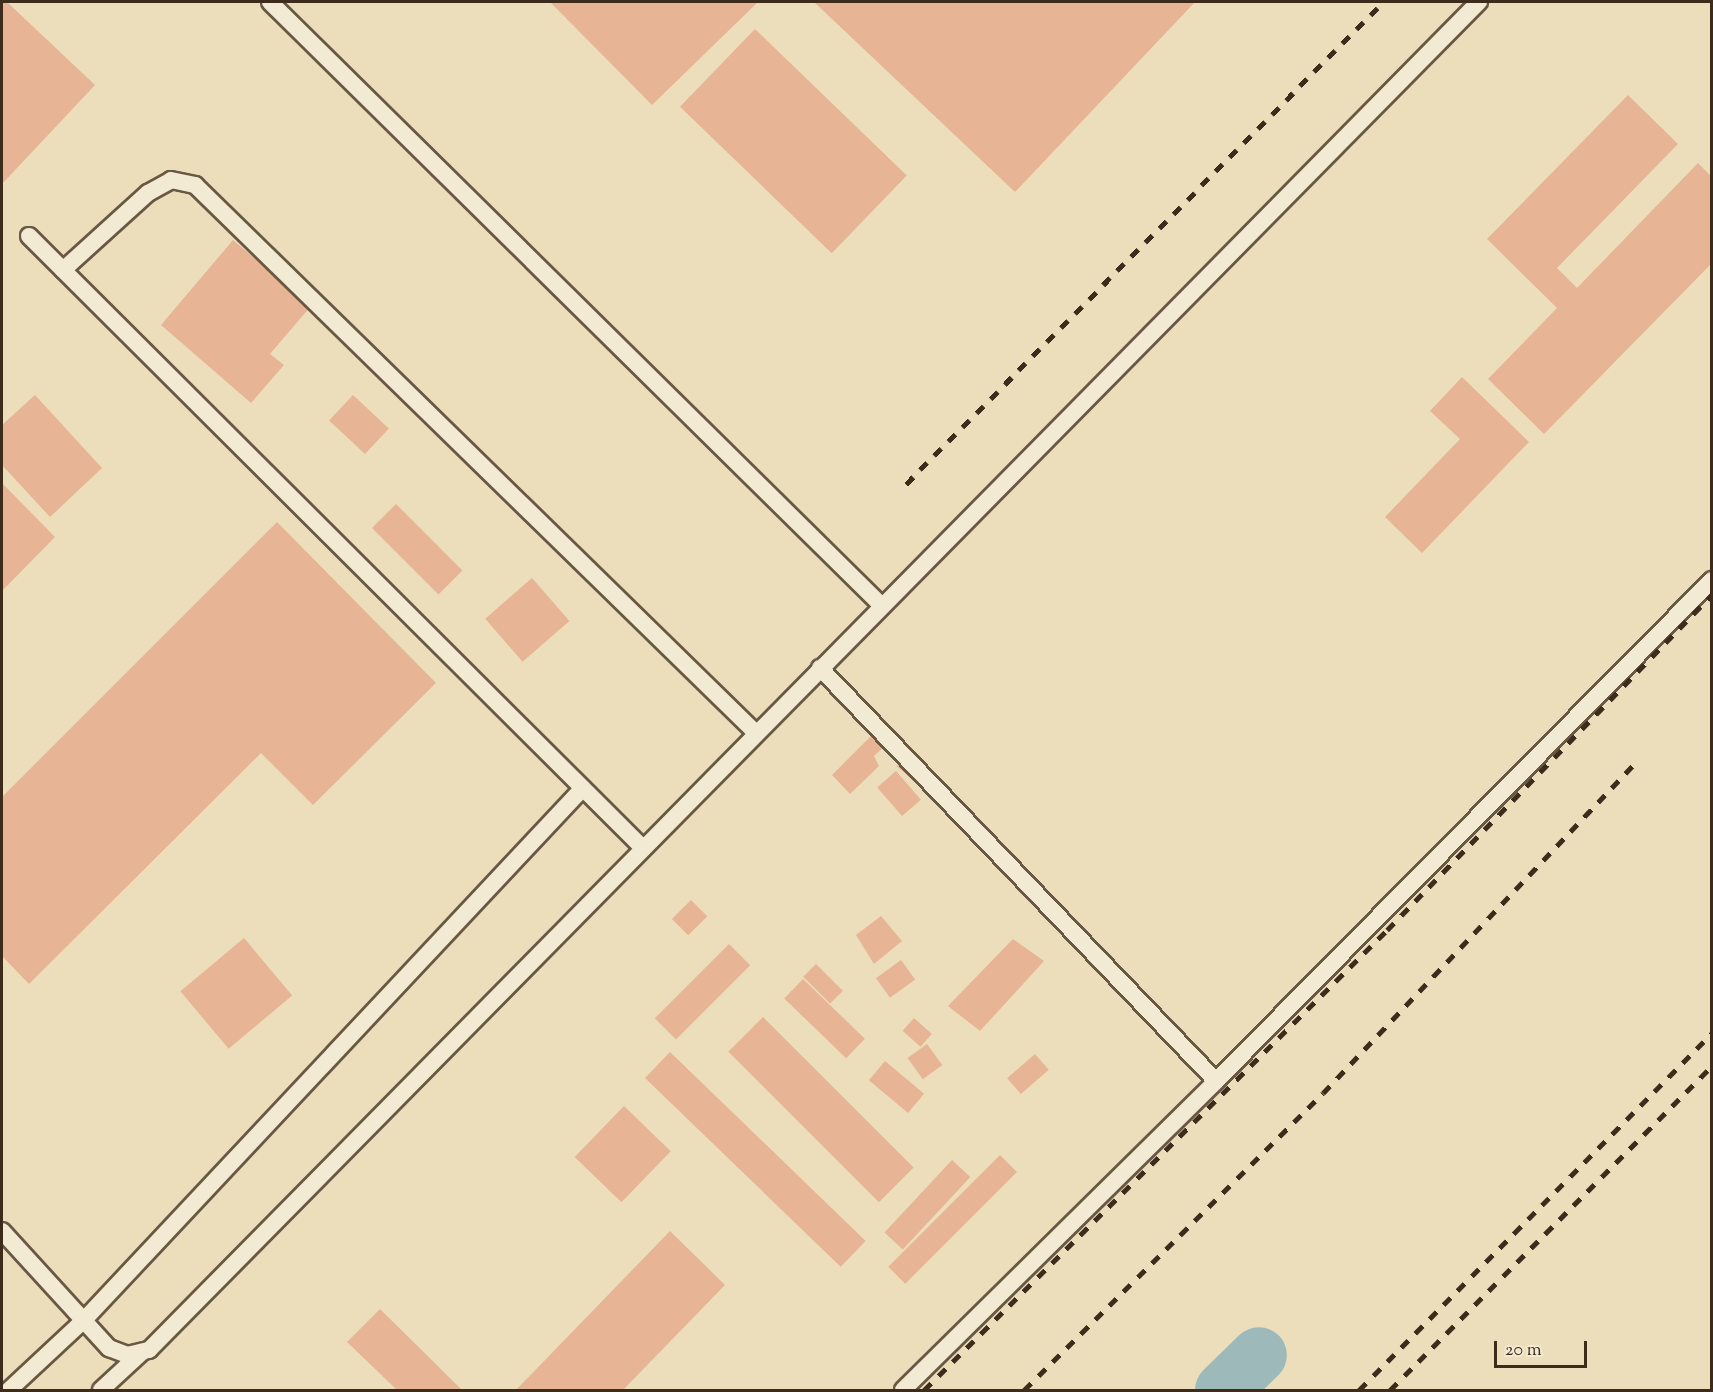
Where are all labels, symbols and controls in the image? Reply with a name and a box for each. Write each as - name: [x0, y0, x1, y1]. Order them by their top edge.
- scale bar: [1497, 1329, 1590, 1367]
- text: 20 m: [1505, 1338, 1542, 1364]

